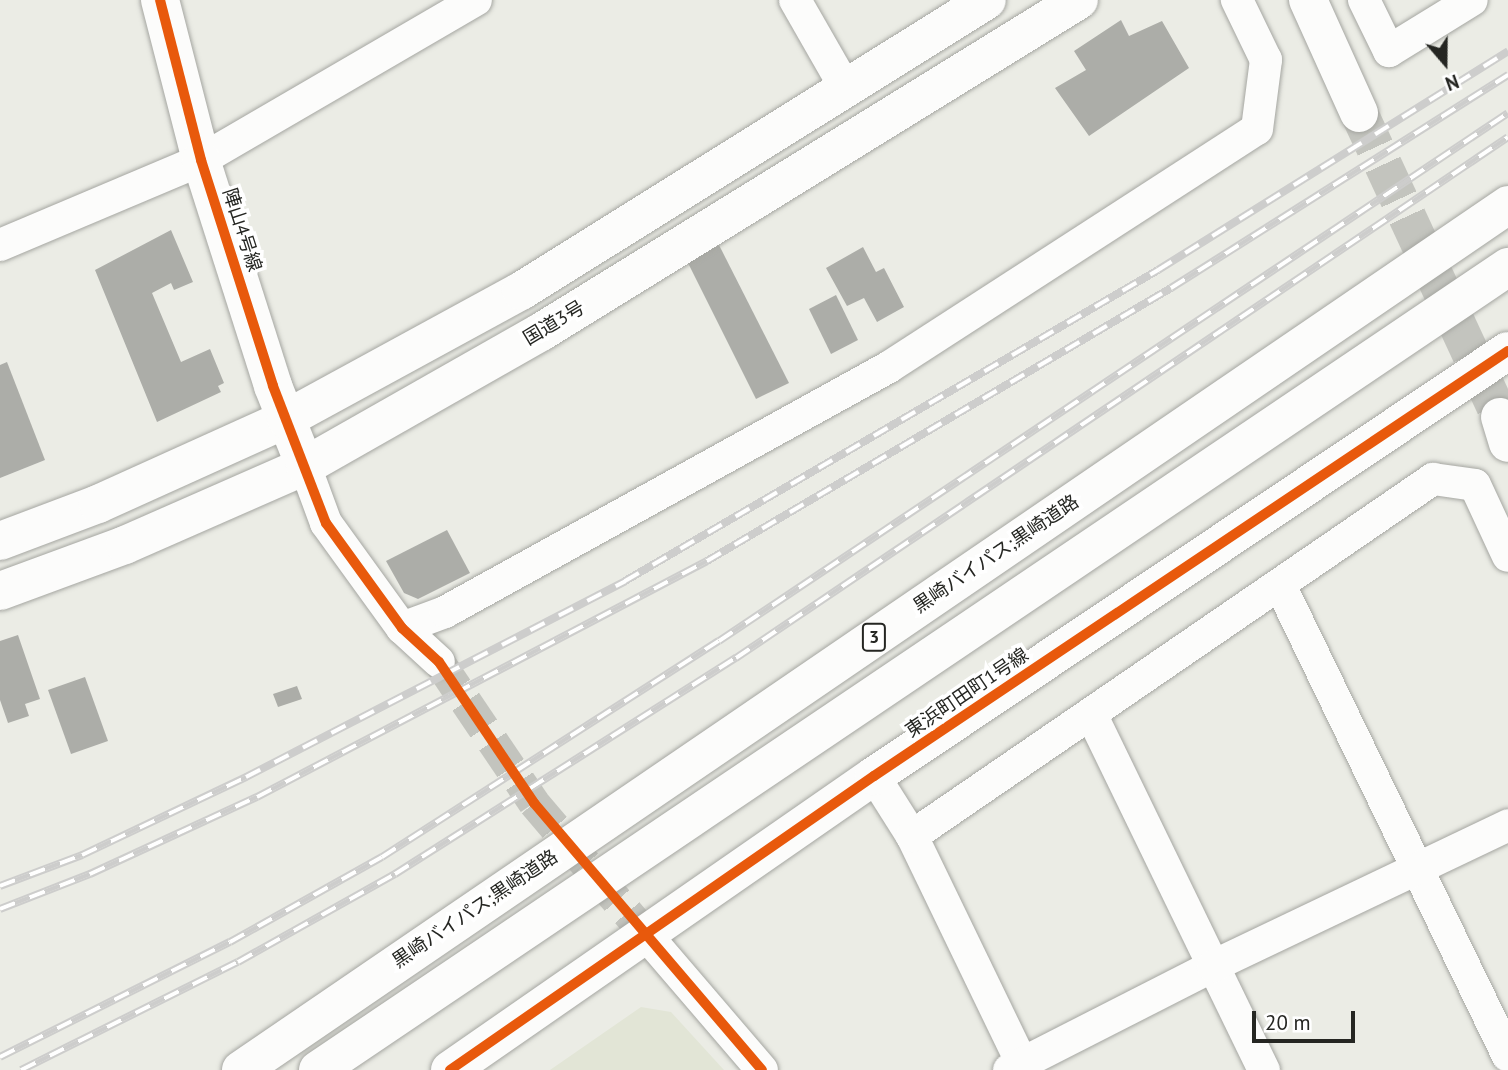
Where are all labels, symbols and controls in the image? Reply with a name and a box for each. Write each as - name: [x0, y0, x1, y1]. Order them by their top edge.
- north arrow: [1410, 28, 1480, 98]
- text: N: [1442, 69, 1462, 96]
- street label: 陣山4号線: [218, 185, 266, 275]
- street label: 国道3号: [519, 296, 589, 350]
- street label: 黒崎バイパス;黒崎道路: [909, 490, 1083, 618]
- road number: 3: [862, 622, 886, 652]
- street label: 東浜町田町1号線: [901, 643, 1033, 743]
- street label: 黒崎バイパス;黒崎道路: [388, 845, 562, 973]
- scale bar: [1256, 996, 1359, 1040]
- text: 20 m: [1265, 1009, 1311, 1036]

